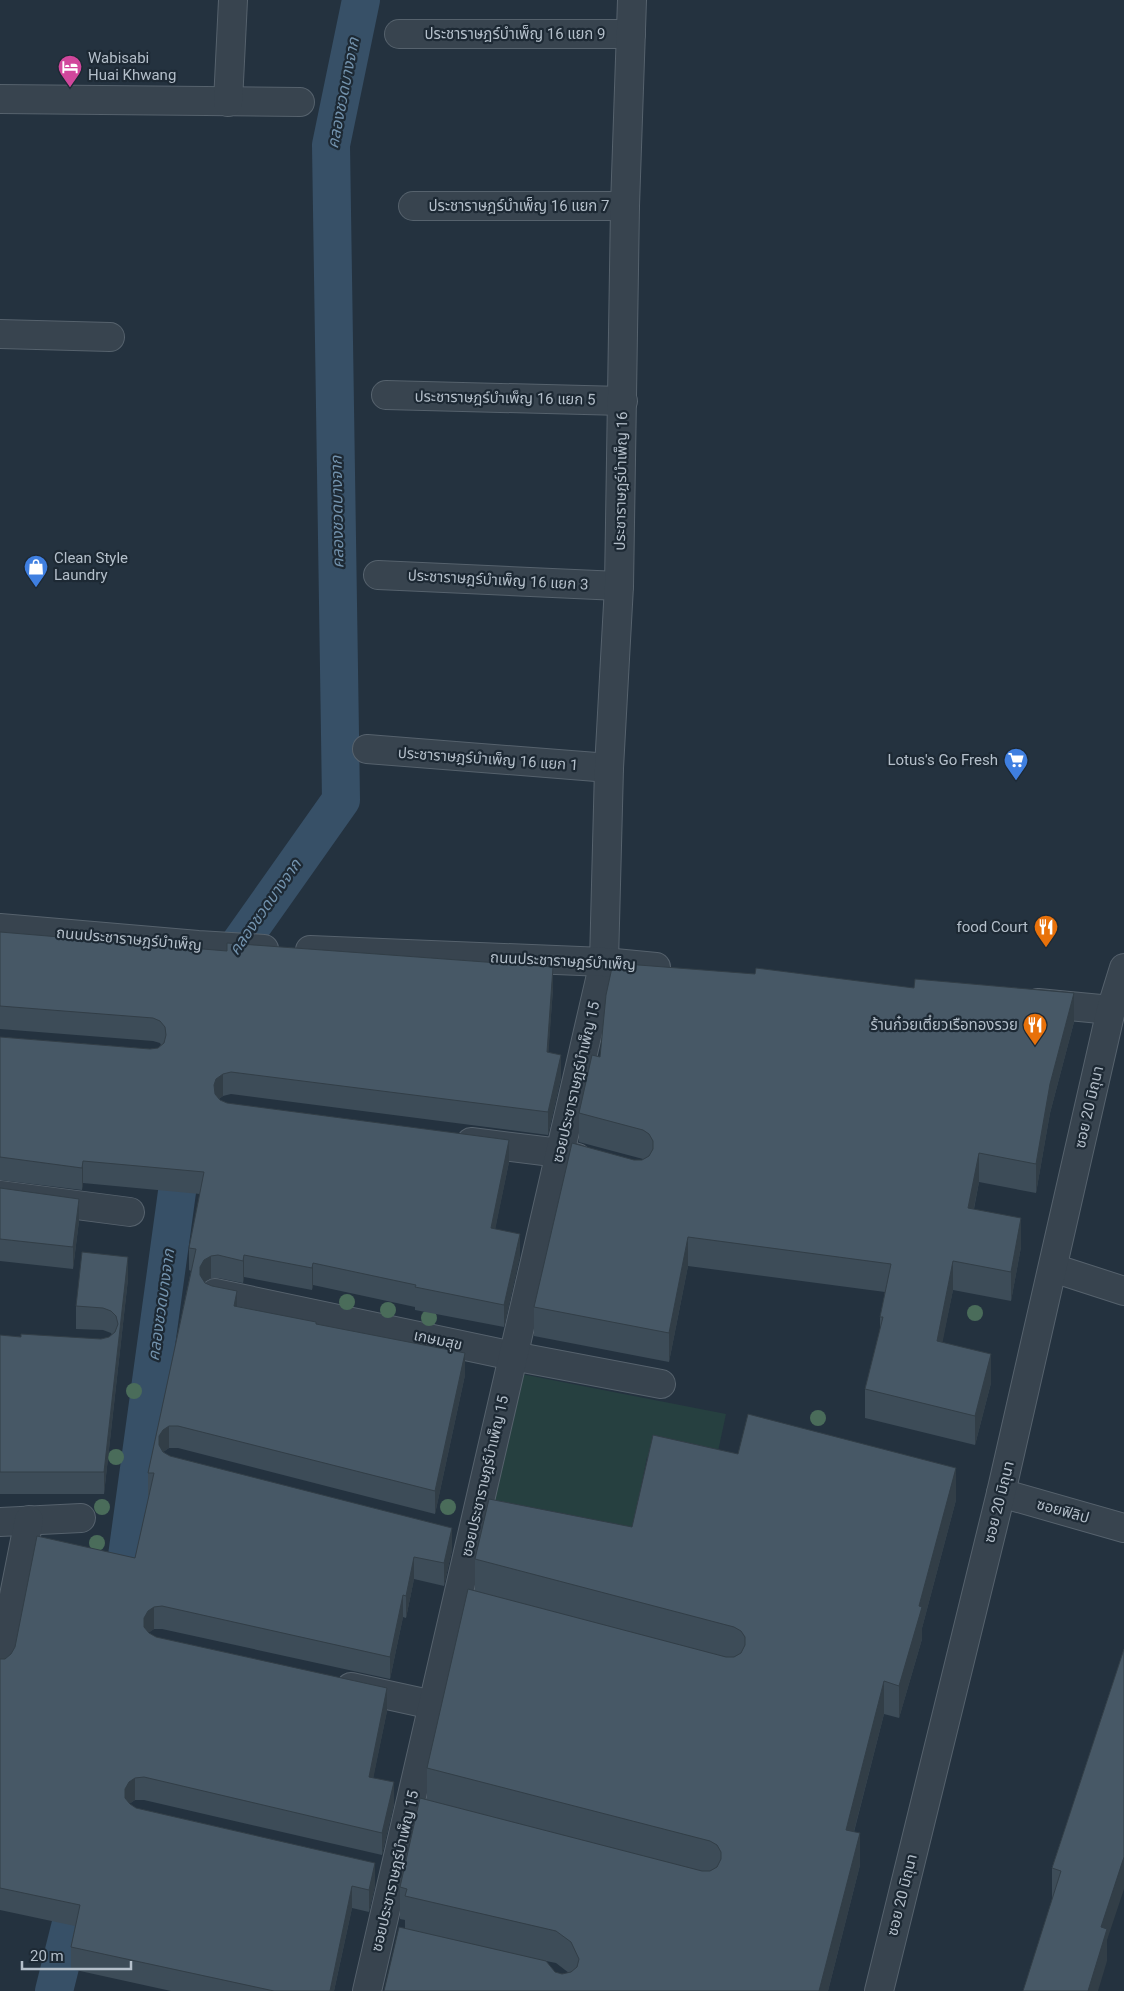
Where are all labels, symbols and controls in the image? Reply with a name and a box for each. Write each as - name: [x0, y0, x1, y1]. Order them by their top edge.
- street label: ประชาราษฎร์บำเพ็ญ 16 แยก 9: [425, 25, 605, 43]
- water label: คลองชวดบางจาก: [323, 35, 363, 150]
- place label: Wabisabi Huai Khwang: [88, 49, 176, 84]
- hotel icon: Wabisabi Huai Khwang: [57, 54, 83, 88]
- street label: ประชาราษฎร์บำเพ็ญ 16 แยก 7: [429, 197, 609, 215]
- street label: ประชาราษฎร์บำเพ็ญ 16 แยก 5: [414, 387, 596, 409]
- street label: ประชาราษฎร์บำเพ็ญ 16: [611, 411, 631, 551]
- water label: คลองชวดบางจาก: [326, 454, 347, 568]
- place label: Clean Style Laundry: [54, 549, 128, 584]
- shop icon: Clean Style Laundry: [23, 554, 49, 588]
- street label: ประชาราษฎร์บำเพ็ญ 16 แยก 3: [407, 566, 589, 594]
- street label: ประชาราษฎร์บำเพ็ญ 16 แยก 1: [397, 744, 579, 774]
- supermarket icon: Lotus's Go Fresh: [1003, 747, 1029, 781]
- place label: Lotus's Go Fresh: [887, 751, 998, 769]
- water label: คลองชวดบางจาก: [225, 854, 306, 959]
- restaurant icon: food Court: [1033, 914, 1059, 948]
- place label: food Court: [957, 918, 1028, 936]
- street label: ถนนประชาราษฎร์บำเพ็ญ: [56, 924, 202, 954]
- street label: ถนนประชาราษฎร์บำเพ็ญ: [490, 948, 636, 974]
- street label: ซอยประชาราษฎร์บำเพ็ญ 15: [549, 1000, 603, 1164]
- restaurant icon: ร้านก๋วยเตี๋ยวเรือทองรวย: [1022, 1012, 1048, 1046]
- place label: ร้านก๋วยเตี๋ยวเรือทองรวย: [870, 1014, 1018, 1034]
- street label: ซอย 20 มิถุนา: [1071, 1064, 1107, 1150]
- water label: คลองชวดบางจาก: [144, 1247, 178, 1362]
- street label: เกษมสุข: [412, 1326, 464, 1354]
- street label: ซอยประชาราษฎร์บำเพ็ญ 15: [458, 1394, 512, 1558]
- street label: ซอย 20 มิถุนา: [980, 1459, 1018, 1545]
- street label: ซอยฟิลิป: [1035, 1495, 1091, 1527]
- street label: ซอยประชาราษฎร์บำเพ็ญ 15: [368, 1789, 422, 1953]
- street label: ซอย 20 มิถุนา: [883, 1852, 921, 1938]
- scale bar: [22, 1938, 131, 1970]
- text: 20 m: [30, 1947, 64, 1965]

